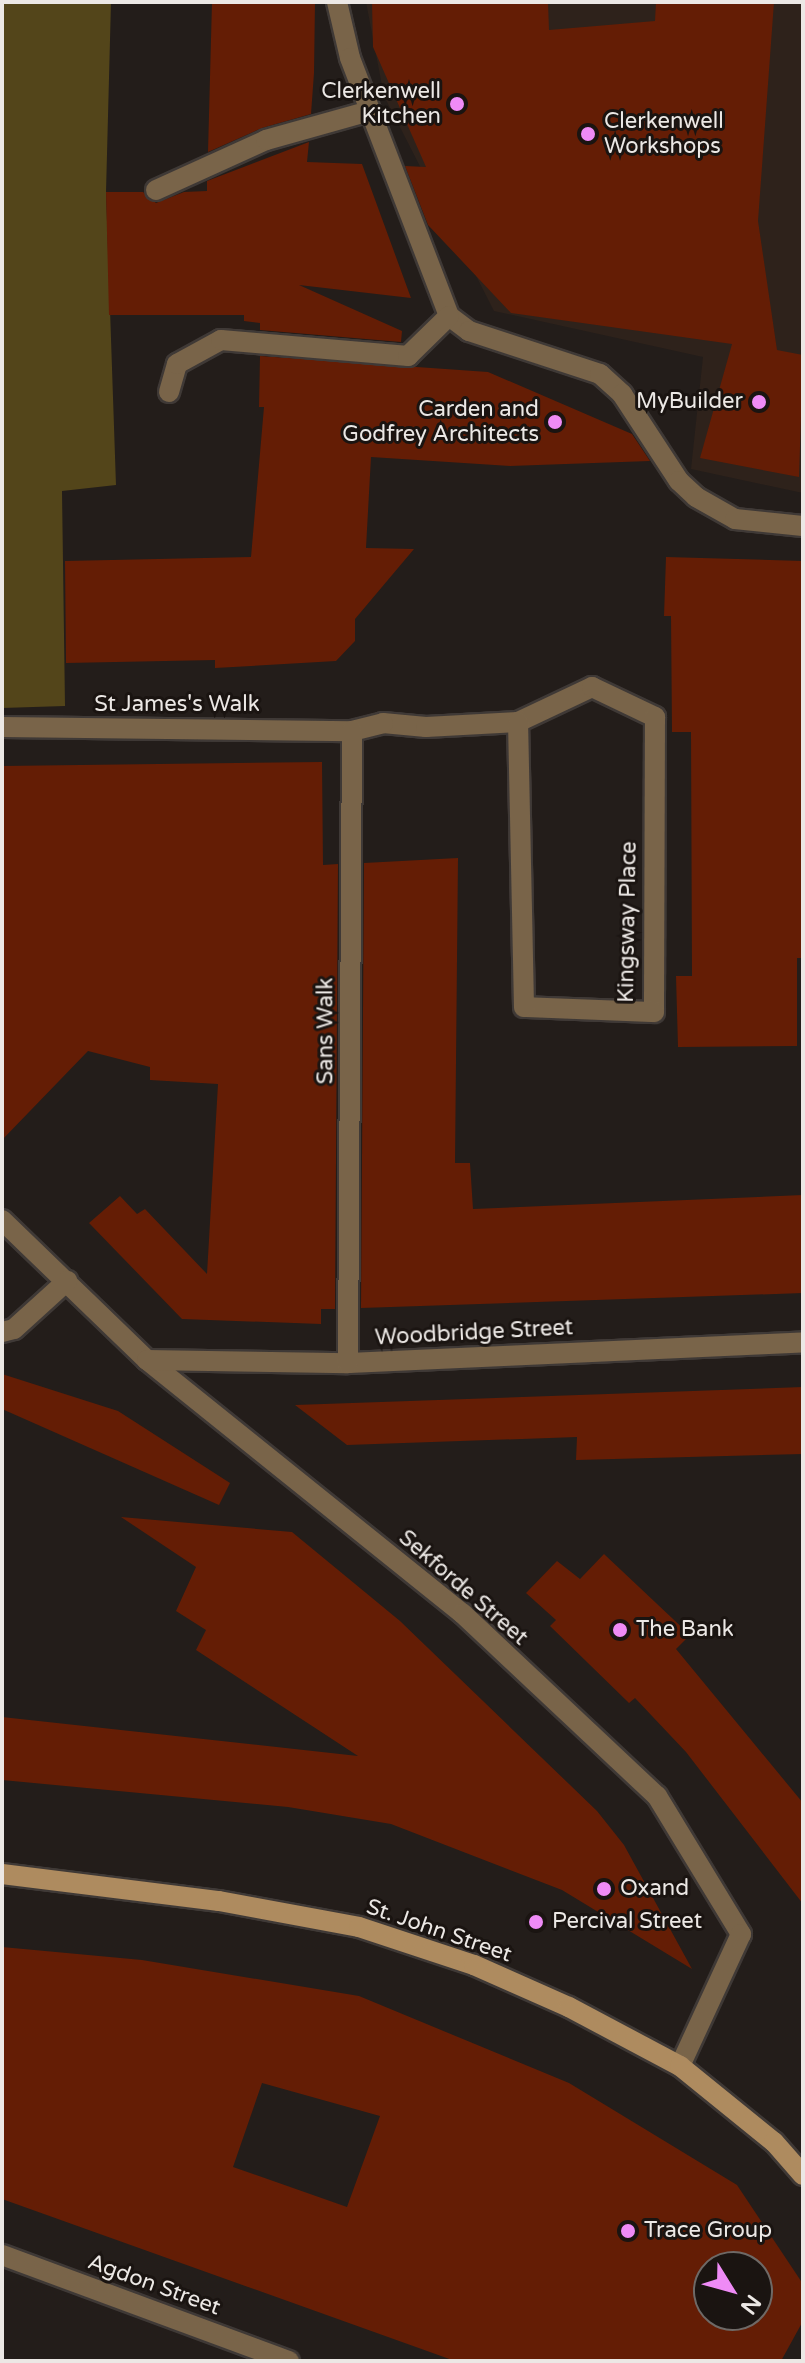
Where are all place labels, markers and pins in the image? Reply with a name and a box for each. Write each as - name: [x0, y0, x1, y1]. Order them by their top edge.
- place label: Clerkenwell Kitchen: [321, 78, 441, 130]
- marker: Clerkenwell Kitchen: [448, 95, 466, 113]
- place label: Clerkenwell Workshops: [604, 108, 724, 160]
- marker: Clerkenwell Workshops: [579, 125, 597, 143]
- place label: MyBuilder: [636, 389, 743, 415]
- marker: MyBuilder: [750, 393, 768, 411]
- place label: Carden and Godfrey Architects: [342, 396, 539, 448]
- marker: Carden and Godfrey Architects: [546, 413, 564, 431]
- place label: The Bank: [636, 1617, 734, 1643]
- marker: The Bank: [611, 1621, 629, 1639]
- place label: Oxand: [620, 1876, 689, 1902]
- marker: Oxand: [595, 1880, 613, 1898]
- place label: Percival Street: [552, 1909, 702, 1935]
- marker: Percival Street: [527, 1913, 545, 1931]
- place label: Trace Group: [644, 2218, 772, 2244]
- marker: Trace Group: [619, 2222, 637, 2240]

